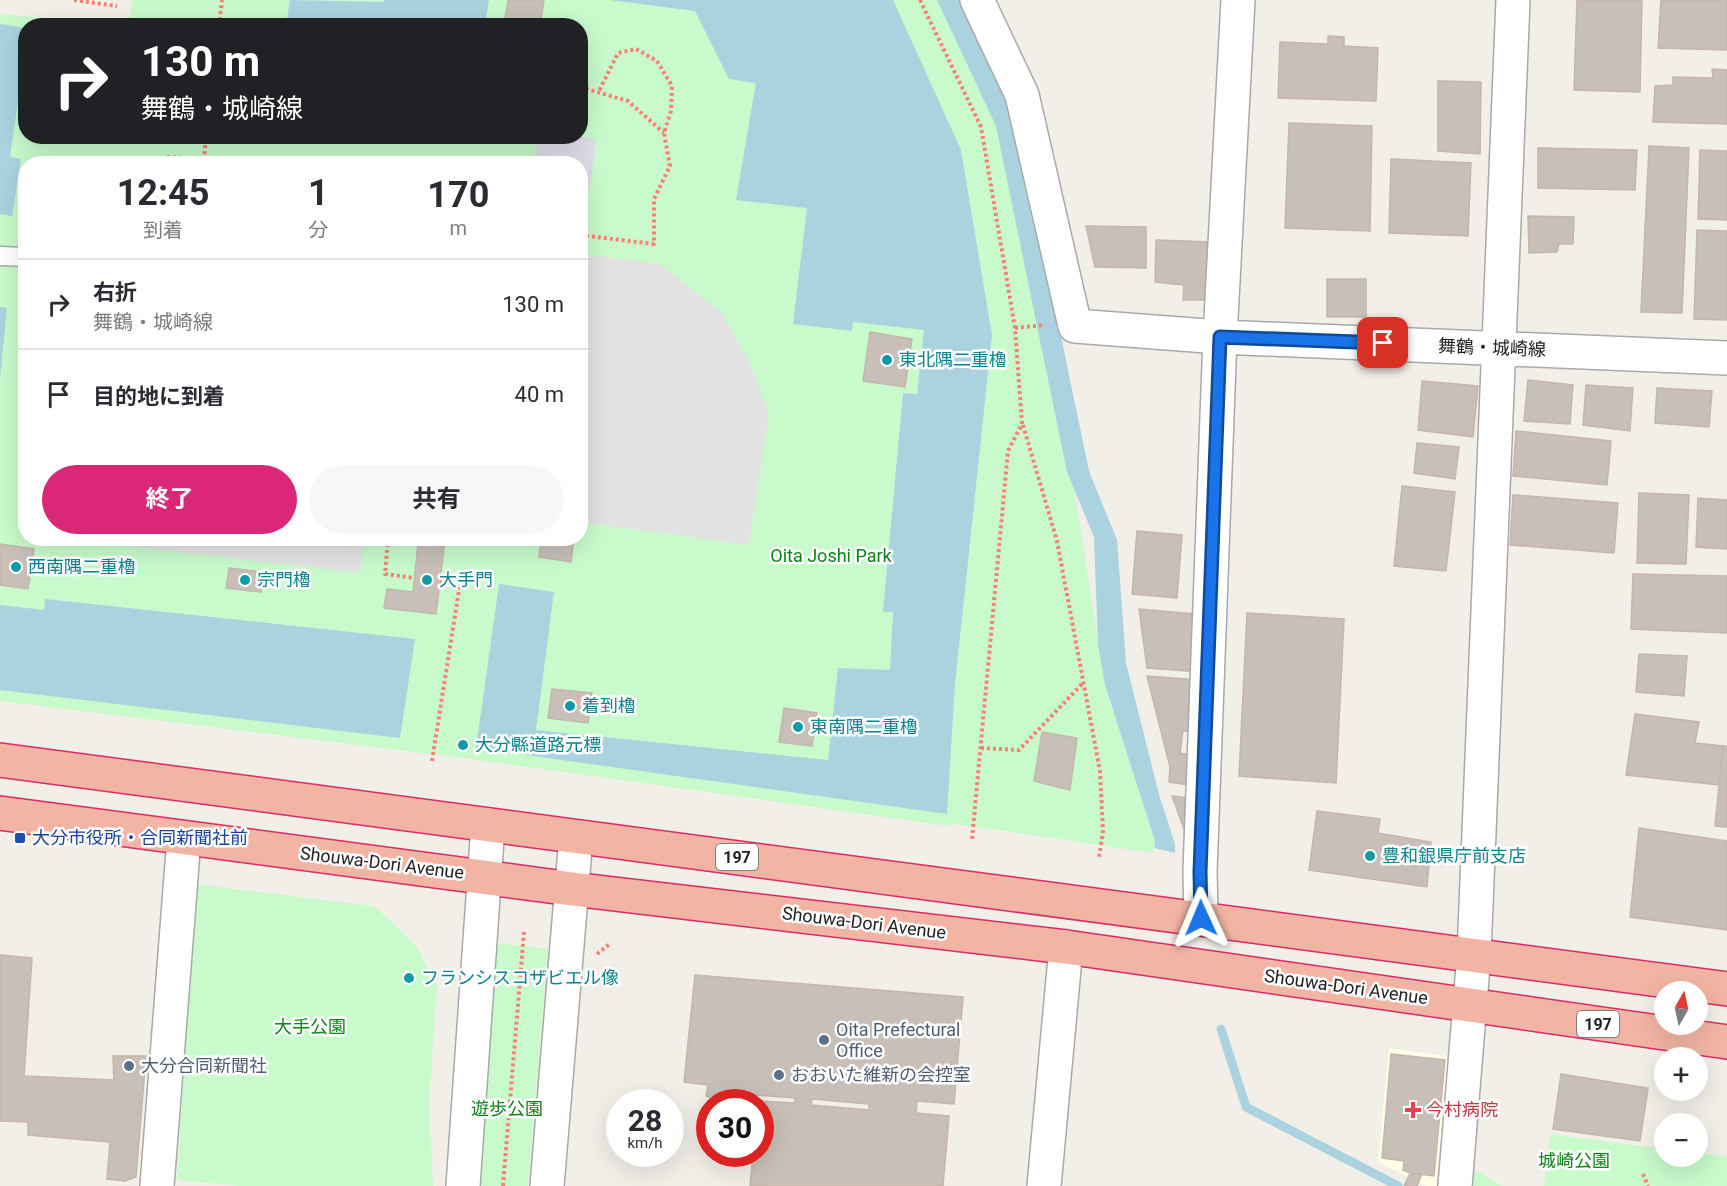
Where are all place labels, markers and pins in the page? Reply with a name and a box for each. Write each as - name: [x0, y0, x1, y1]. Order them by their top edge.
- pin: [1357, 317, 1408, 368]
- place label: 東北隅二重櫓: [899, 349, 1007, 370]
- marker: 東北隅二重櫓: [880, 353, 894, 367]
- place label: 西南隅二重櫓: [28, 556, 136, 577]
- marker: 西南隅二重櫓: [9, 560, 23, 574]
- place label: 宗門櫓: [257, 569, 311, 590]
- place label: 大手門: [439, 569, 493, 590]
- marker: 宗門櫓: [238, 573, 252, 587]
- marker: 大手門: [420, 573, 434, 587]
- place label: 着到櫓: [582, 695, 636, 716]
- marker: 着到櫓: [563, 699, 577, 713]
- place label: 東南隅二重櫓: [810, 716, 918, 737]
- marker: 東南隅二重櫓: [791, 720, 805, 734]
- place label: 大分縣道路元標: [475, 734, 601, 755]
- marker: 大分縣道路元標: [456, 738, 470, 752]
- place label: 大分市役所・合同新聞社前: [32, 827, 248, 848]
- marker: 大分市役所・合同新聞社前: [13, 831, 27, 845]
- place label: 豊和銀県庁前支店: [1382, 845, 1526, 866]
- marker: 豊和銀県庁前支店: [1363, 849, 1377, 863]
- place label: フランシスコザビエル像: [421, 967, 619, 988]
- marker: フランシスコザビエル像: [402, 971, 416, 985]
- place label: Oita Prefectural Office: [836, 1019, 960, 1061]
- marker: Oita Prefectural Office: [817, 1033, 831, 1047]
- place label: 大分合同新聞社: [141, 1055, 267, 1076]
- marker: 大分合同新聞社: [122, 1059, 136, 1073]
- place label: おおいた維新の会控室: [791, 1064, 971, 1085]
- marker: おおいた維新の会控室: [772, 1068, 786, 1082]
- place label: 今村病院: [1426, 1099, 1498, 1120]
- marker: 今村病院: [1404, 1101, 1422, 1119]

